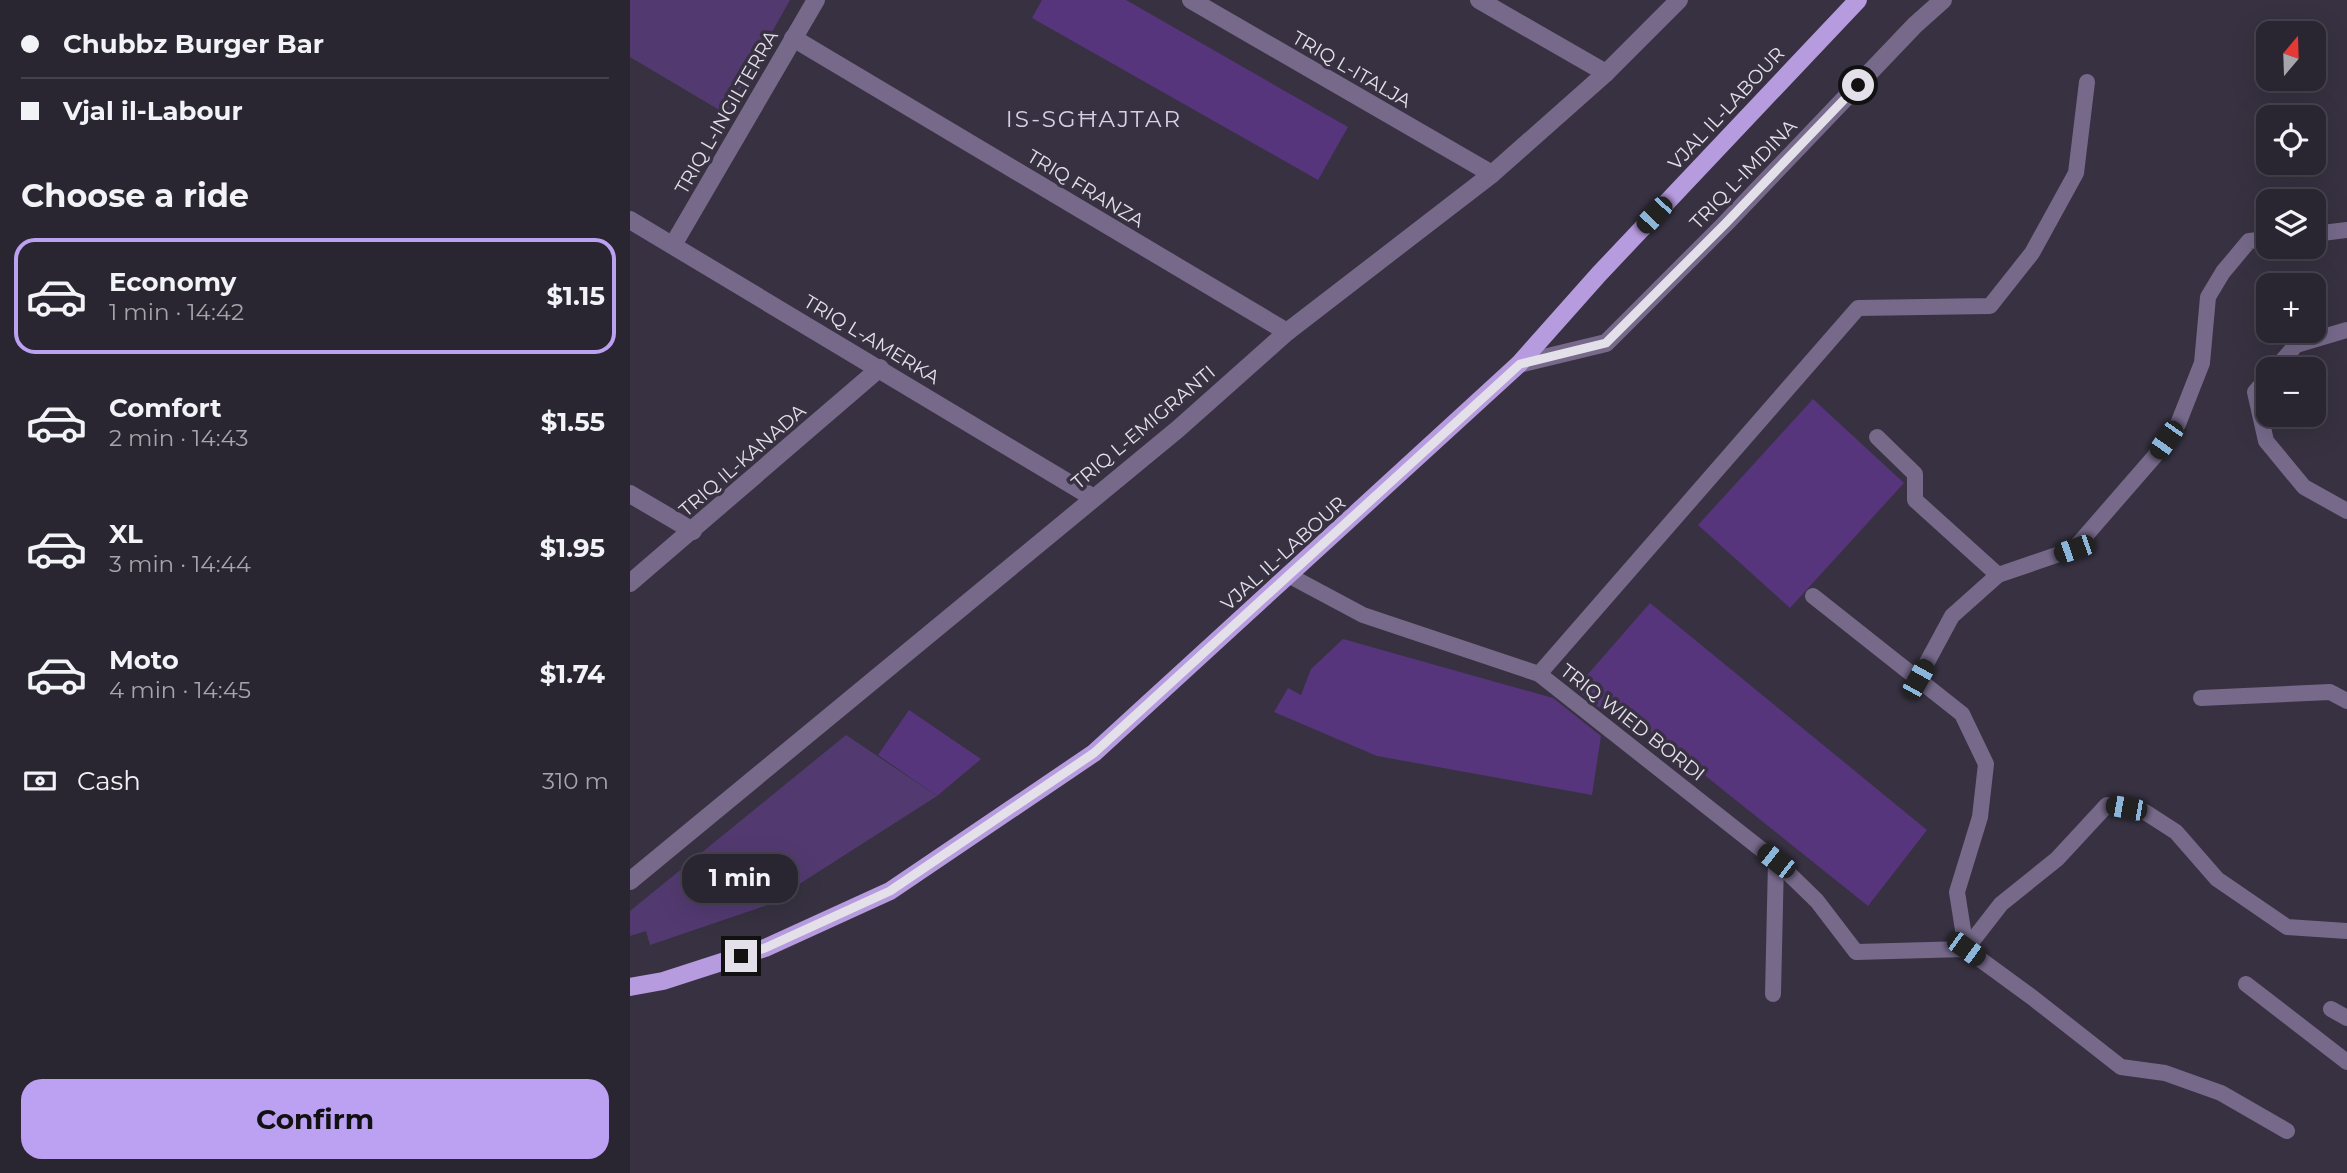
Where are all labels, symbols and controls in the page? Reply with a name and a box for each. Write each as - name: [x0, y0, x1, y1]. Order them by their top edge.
- north arrow: [2256, 21, 2326, 91]
- map controls: [2256, 21, 2326, 427]
- street label: TRIQ L-INGILTERRA: [670, 26, 783, 198]
- street label: TRIQ L-ITALJA: [1288, 26, 1416, 113]
- text: Chubbz Burger Bar: [63, 28, 324, 60]
- street label: VJAL IL-LABOUR: [1663, 42, 1789, 175]
- route start: [1842, 69, 1874, 101]
- text: Vjal il-Labour: [63, 95, 243, 127]
- district label: IS-SGĦAJTAR: [1006, 105, 1182, 133]
- button: locate: [2256, 105, 2326, 175]
- street label: TRIQ L-IMDINA: [1685, 114, 1802, 234]
- street label: TRIQ FRANZA: [1023, 145, 1149, 233]
- text: Choose a ride: [21, 176, 249, 215]
- button: layers: [2256, 189, 2326, 259]
- car: [1632, 192, 1677, 238]
- icon: car: [25, 265, 88, 328]
- text: Economy: [109, 266, 236, 298]
- button: +: [2256, 273, 2326, 343]
- text: $1.15: [546, 280, 605, 312]
- street label: TRIQ L-AMERKA: [800, 290, 944, 389]
- text: 1 min · 14:42: [109, 298, 244, 326]
- button: −: [2256, 357, 2326, 427]
- street label: TRIQ L-EMIGRANTI: [1067, 361, 1220, 494]
- icon: car: [25, 391, 88, 454]
- text: Comfort: [109, 392, 221, 424]
- street label: TRIQ IL-KANADA: [674, 399, 811, 522]
- text: $1.55: [541, 406, 605, 438]
- car: [2146, 417, 2187, 463]
- text: 2 min · 14:43: [109, 424, 248, 452]
- street label: VJAL IL-LABOUR: [1216, 491, 1350, 615]
- icon: car: [25, 517, 88, 580]
- text: XL: [109, 518, 143, 550]
- text: $1.95: [540, 532, 605, 564]
- car: [2051, 532, 2098, 566]
- text: 3 min · 14:44: [109, 550, 251, 578]
- icon: car: [25, 643, 88, 706]
- text: Moto: [109, 644, 179, 676]
- car: [1899, 656, 1938, 702]
- text: $1.74: [540, 658, 605, 690]
- street label: TRIQ WIED BORDI: [1556, 659, 1709, 786]
- text: 4 min · 14:45: [109, 676, 251, 704]
- icon: cash: [21, 762, 59, 800]
- text: Cash: [77, 765, 141, 797]
- text: 310 m: [542, 767, 609, 795]
- car: [2104, 794, 2149, 822]
- car: [1753, 840, 1800, 882]
- callout: 1 min: [683, 855, 799, 904]
- text: 1 min: [709, 864, 771, 892]
- car: [1943, 928, 1990, 970]
- route end: [725, 940, 757, 972]
- button: Confirm: [21, 1079, 609, 1159]

